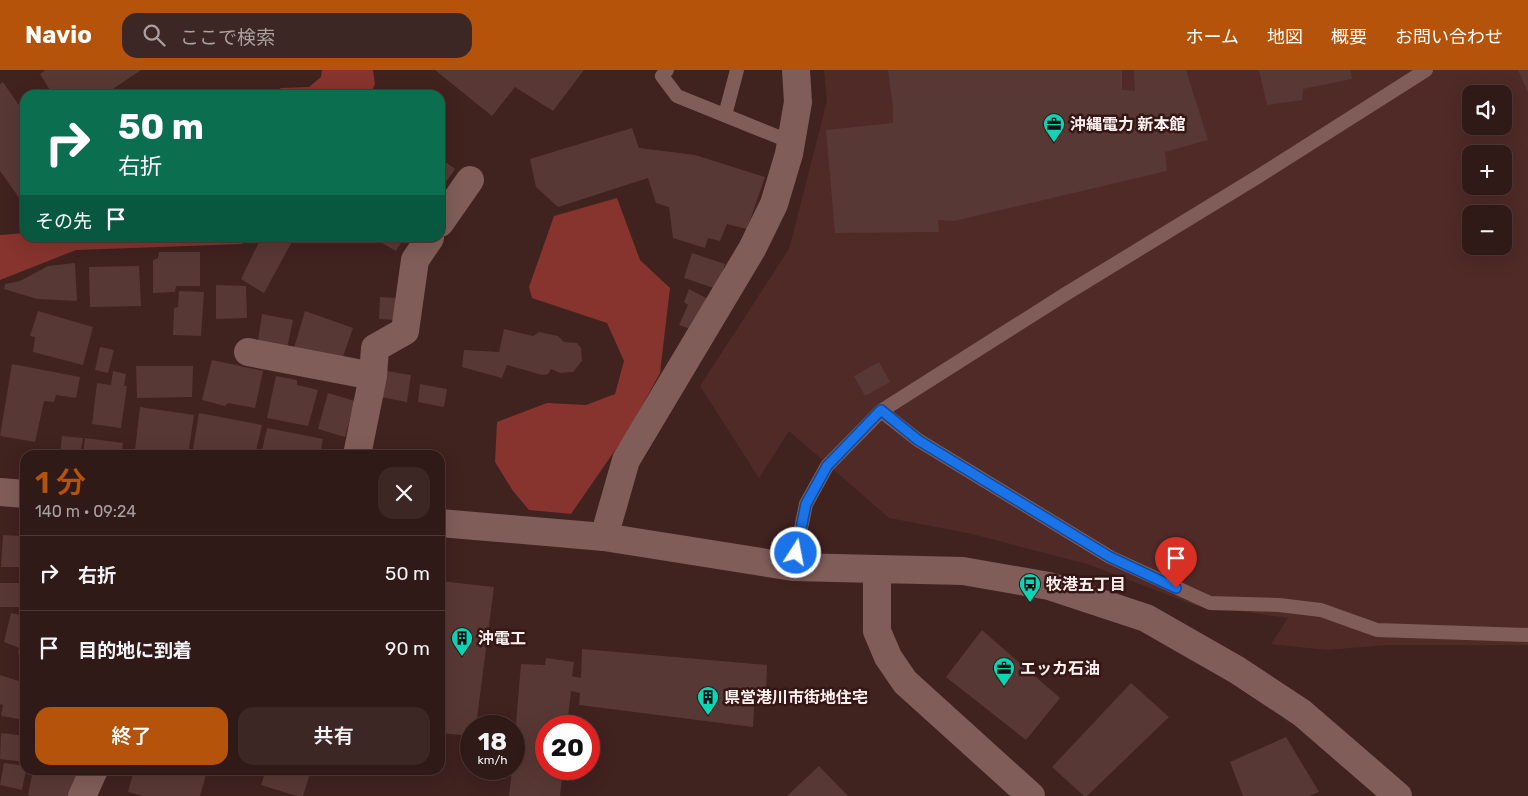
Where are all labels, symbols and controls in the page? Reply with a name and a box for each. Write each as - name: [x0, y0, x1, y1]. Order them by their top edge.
- search box: [122, 13, 472, 58]
- text: Navio: [25, 21, 92, 49]
- icon: search: [140, 21, 168, 49]
- text: ここで検索: [180, 26, 275, 49]
- text: ホーム: [1186, 26, 1239, 48]
- text: 地図: [1267, 26, 1303, 48]
- text: 概要: [1331, 26, 1367, 48]
- text: お問い合わせ: [1395, 26, 1503, 48]
- map controls: [1462, 85, 1512, 255]
- button: sound: [1462, 85, 1512, 135]
- text: 50 m: [118, 106, 204, 148]
- icon: right: [35, 110, 100, 175]
- office icon: 沖縄電力 新本館: [1042, 112, 1066, 143]
- place label: 沖縄電力 新本館: [1070, 115, 1185, 134]
- button: +: [1462, 145, 1512, 195]
- text: 右折: [118, 153, 162, 180]
- icon: arrive: [102, 205, 130, 233]
- button: −: [1462, 205, 1512, 255]
- text: その先: [35, 210, 92, 233]
- text: 1 分: [35, 465, 86, 501]
- button: close: [378, 467, 430, 519]
- text: 140 m · 09:24: [35, 502, 136, 521]
- position arrow: [769, 526, 821, 578]
- pin: [1155, 537, 1197, 588]
- icon: arrive: [1162, 544, 1190, 572]
- icon: right: [35, 559, 63, 587]
- text: 50 m: [385, 562, 430, 585]
- text: 右折: [78, 564, 116, 587]
- bus stop icon: 牧港五丁目: [1018, 572, 1042, 603]
- place label: 牧港五丁目: [1046, 575, 1126, 594]
- building icon: 沖電工: [450, 626, 474, 657]
- place label: 沖電工: [478, 629, 526, 648]
- icon: arrive: [35, 634, 63, 662]
- text: 90 m: [385, 637, 430, 660]
- text: 目的地に到着: [78, 639, 192, 662]
- office icon: エッカ石油: [992, 656, 1016, 687]
- place label: エッカ石油: [1020, 659, 1100, 678]
- building icon: 県営港川市街地住宅: [696, 685, 720, 716]
- place label: 県営港川市街地住宅: [724, 688, 868, 707]
- button: 終了: [35, 707, 228, 765]
- button: 共有: [238, 707, 430, 765]
- speed limit sign: 20: [535, 715, 600, 780]
- text: 18: [478, 727, 507, 756]
- text: km/h: [478, 753, 507, 767]

